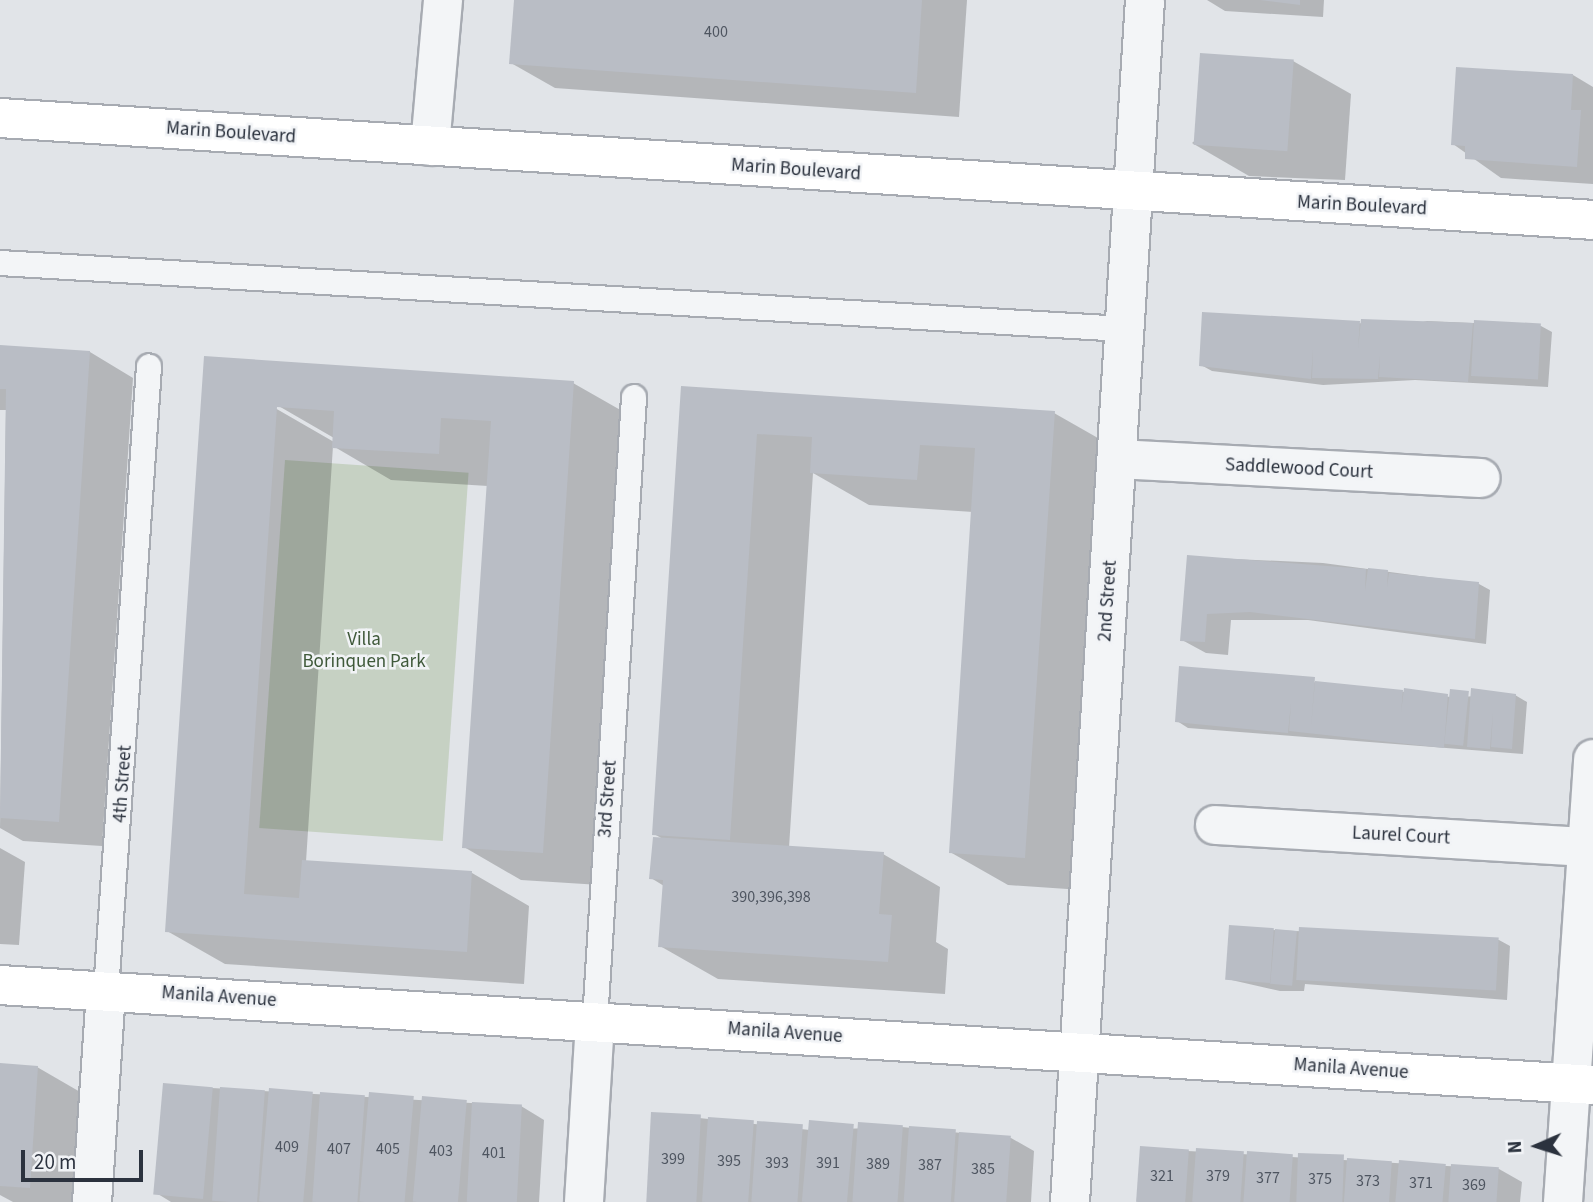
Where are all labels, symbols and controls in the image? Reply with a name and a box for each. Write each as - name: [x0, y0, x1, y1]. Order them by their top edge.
- house number: 400: [704, 22, 728, 42]
- street label: Marin Boulevard: [165, 117, 297, 149]
- street label: Marin Boulevard: [730, 154, 862, 186]
- street label: Marin Boulevard: [1296, 191, 1428, 221]
- street label: Saddlewood Court: [1224, 454, 1374, 484]
- street label: 2nd Street: [1094, 559, 1122, 643]
- park label: Villa Borinquen Park: [302, 629, 426, 673]
- street label: 4th Street: [109, 744, 137, 824]
- street label: 3rd Street: [594, 759, 622, 839]
- street label: Laurel Court: [1351, 822, 1451, 850]
- house number: 390,396,398: [731, 887, 811, 907]
- street label: Manila Avenue: [161, 982, 277, 1012]
- street label: Manila Avenue: [727, 1018, 843, 1048]
- street label: Manila Avenue: [1293, 1054, 1409, 1084]
- north arrow: [1502, 1111, 1572, 1181]
- scale bar: [24, 1136, 147, 1180]
- house number: 409: [275, 1137, 299, 1157]
- house number: 407: [327, 1139, 351, 1159]
- house number: 405: [376, 1139, 400, 1159]
- text: N: [1502, 1140, 1529, 1154]
- house number: 403: [429, 1141, 453, 1161]
- house number: 401: [482, 1143, 506, 1163]
- text: 20 m: [34, 1147, 76, 1177]
- house number: 399: [661, 1149, 685, 1169]
- house number: 395: [717, 1151, 741, 1171]
- house number: 393: [765, 1153, 789, 1173]
- house number: 391: [816, 1153, 840, 1173]
- house number: 389: [866, 1154, 890, 1174]
- house number: 387: [918, 1155, 942, 1175]
- house number: 385: [971, 1159, 995, 1179]
- house number: 321: [1150, 1166, 1174, 1186]
- house number: 379: [1206, 1166, 1230, 1186]
- house number: 377: [1256, 1168, 1280, 1188]
- house number: 375: [1308, 1169, 1332, 1189]
- house number: 373: [1356, 1171, 1380, 1191]
- house number: 371: [1409, 1173, 1433, 1193]
- house number: 369: [1462, 1175, 1486, 1195]

